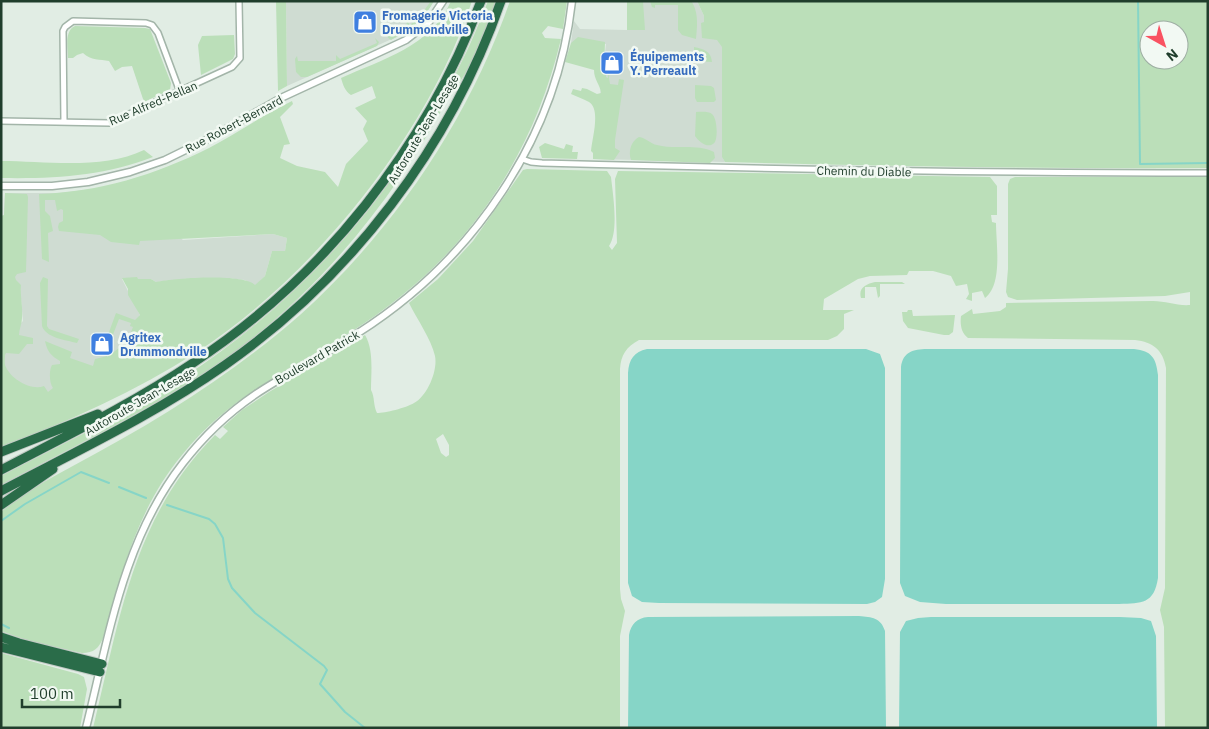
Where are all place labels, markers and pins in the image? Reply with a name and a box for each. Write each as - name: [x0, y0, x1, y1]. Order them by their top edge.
- place label: Fromagerie Victoria Drummondville: [382, 8, 493, 37]
- shop icon: Fromagerie Victoria Drummondville: [352, 9, 378, 35]
- place label: Équipements Y. Perreault: [630, 48, 704, 78]
- shop icon: Équipements Y. Perreault: [599, 50, 625, 76]
- place label: Agritex Drummondville: [120, 330, 207, 359]
- shop icon: Agritex Drummondville: [89, 331, 115, 357]

